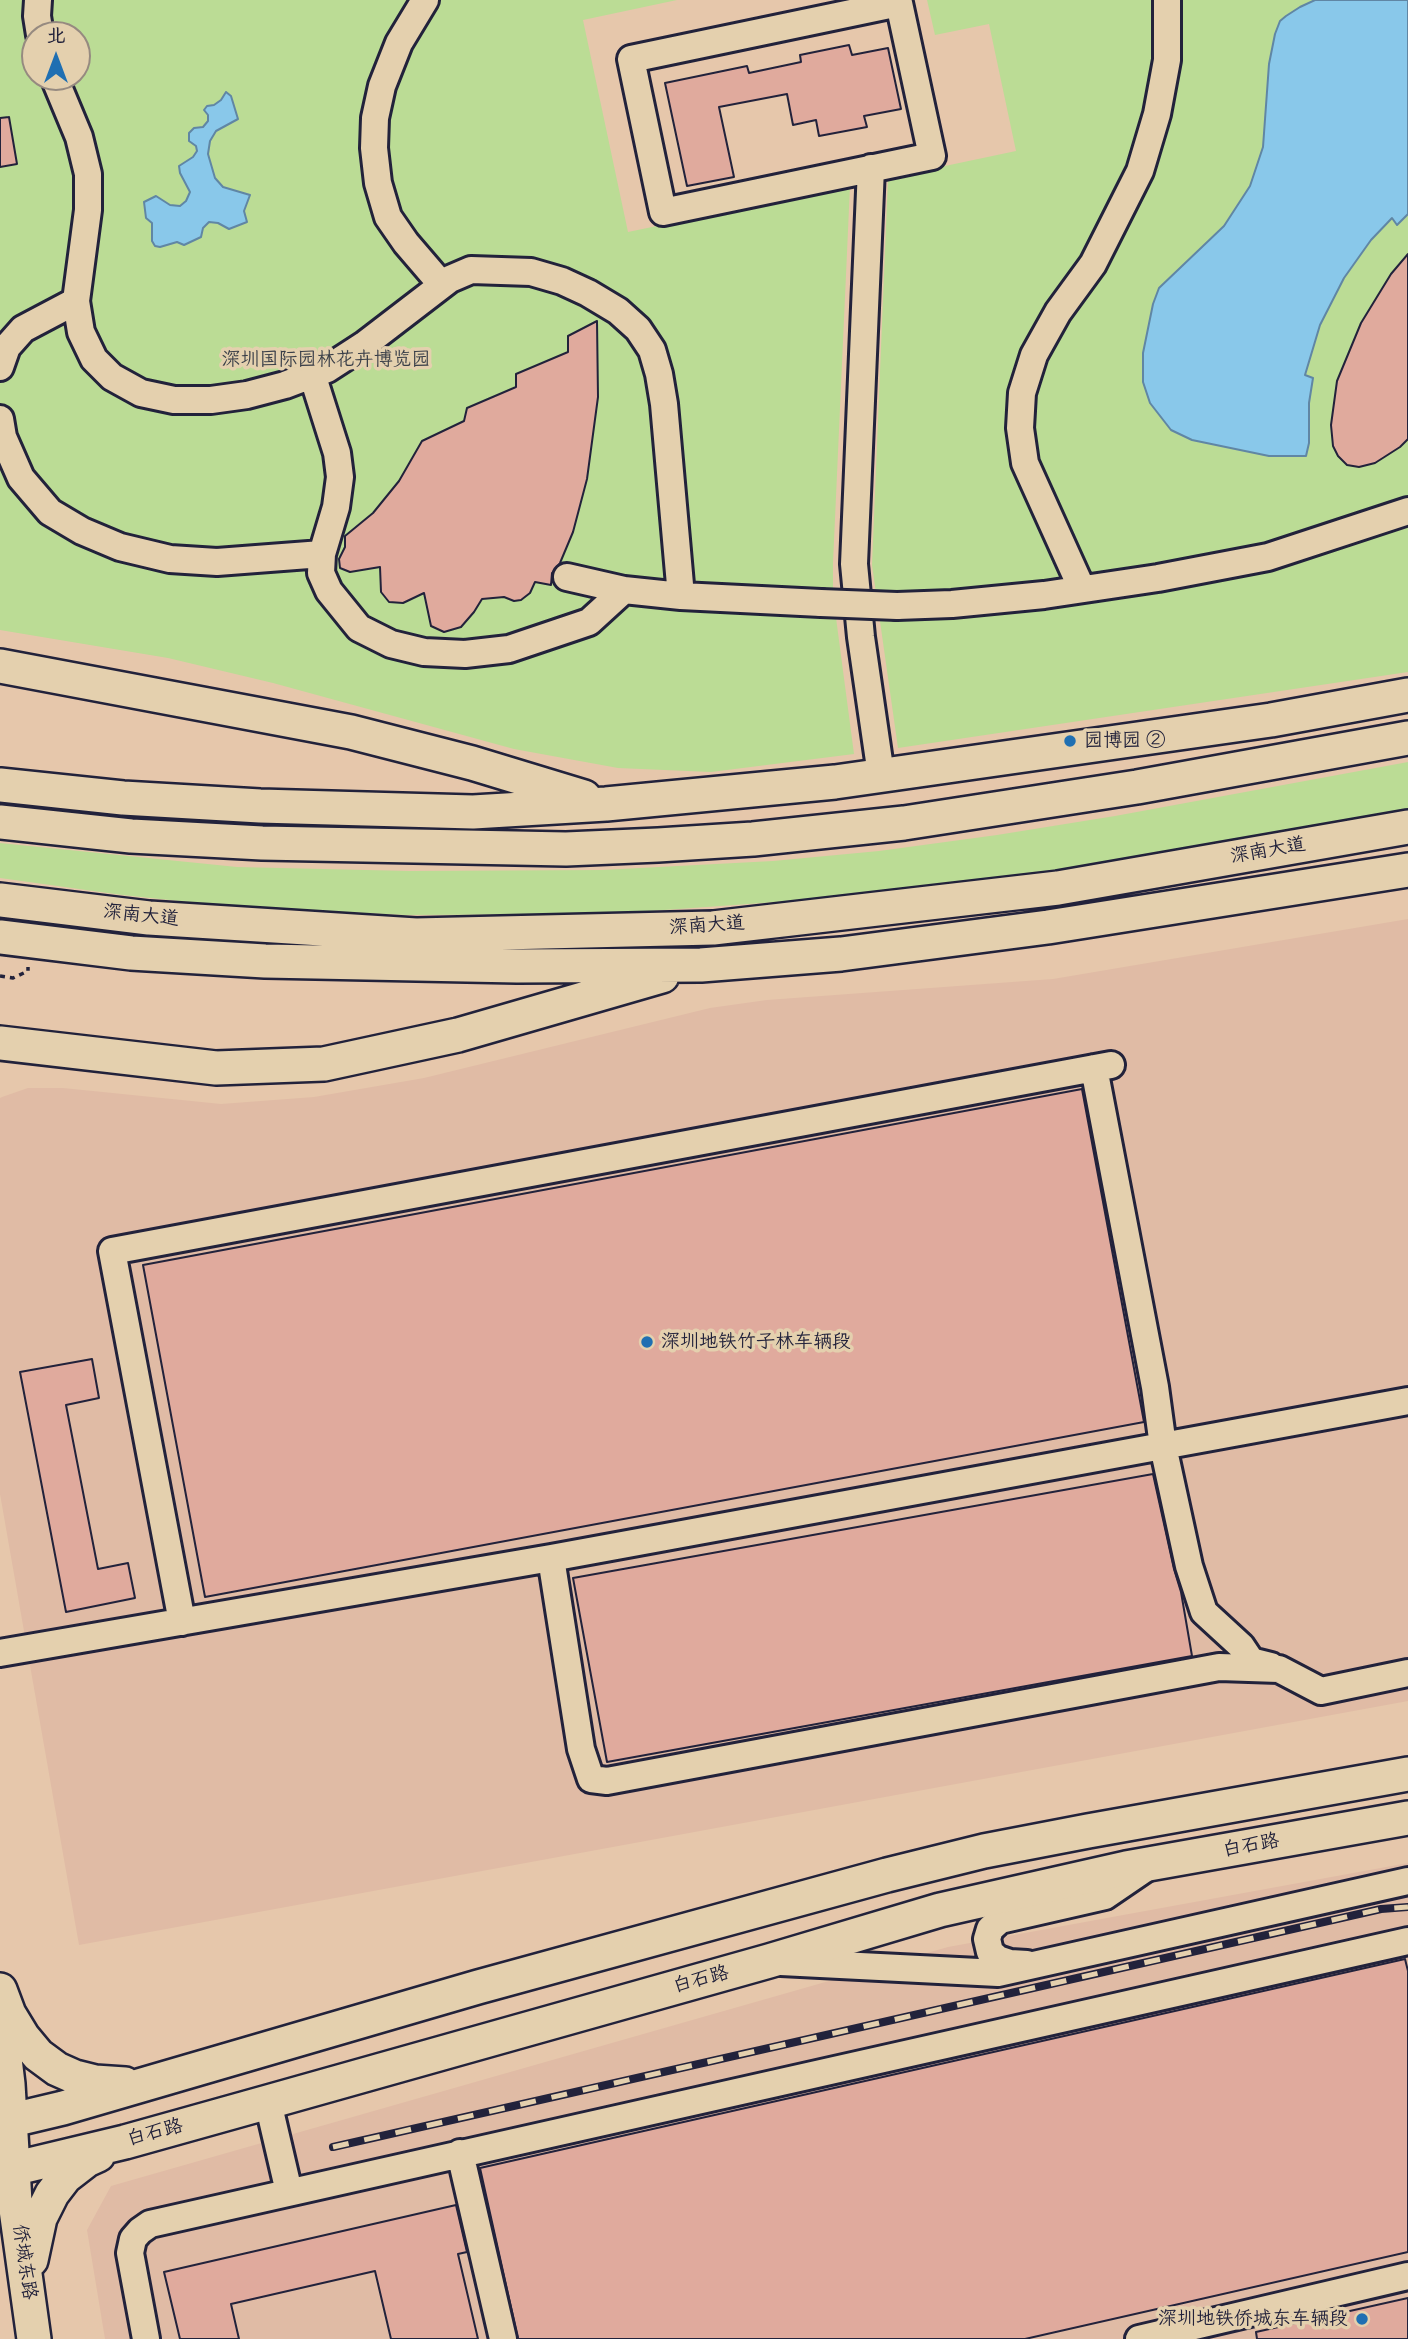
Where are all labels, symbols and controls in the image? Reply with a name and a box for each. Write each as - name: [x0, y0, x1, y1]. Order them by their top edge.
- north arrow: [21, 21, 91, 91]
- text: 北: [46, 25, 66, 48]
- park label: 深圳国际园林花卉博览园: [222, 349, 430, 371]
- place label: 园博园 ②: [1084, 730, 1165, 752]
- marker: 园博园 ②: [1062, 733, 1078, 749]
- street label: 深南大道: [1229, 833, 1307, 869]
- street label: 深南大道: [102, 901, 180, 931]
- street label: 深南大道: [668, 912, 746, 940]
- place label: 深圳地铁竹子林车辆段: [661, 1331, 851, 1353]
- marker: 深圳地铁竹子林车辆段: [639, 1334, 655, 1350]
- street label: 白石路: [1221, 1830, 1281, 1862]
- street label: 白石路: [671, 1962, 731, 1998]
- street label: 白石路: [125, 2115, 185, 2151]
- street label: 侨城东路: [7, 2223, 41, 2301]
- place label: 深圳地铁侨城东车辆段: [1158, 2308, 1348, 2330]
- marker: 深圳地铁侨城东车辆段: [1354, 2311, 1370, 2327]

